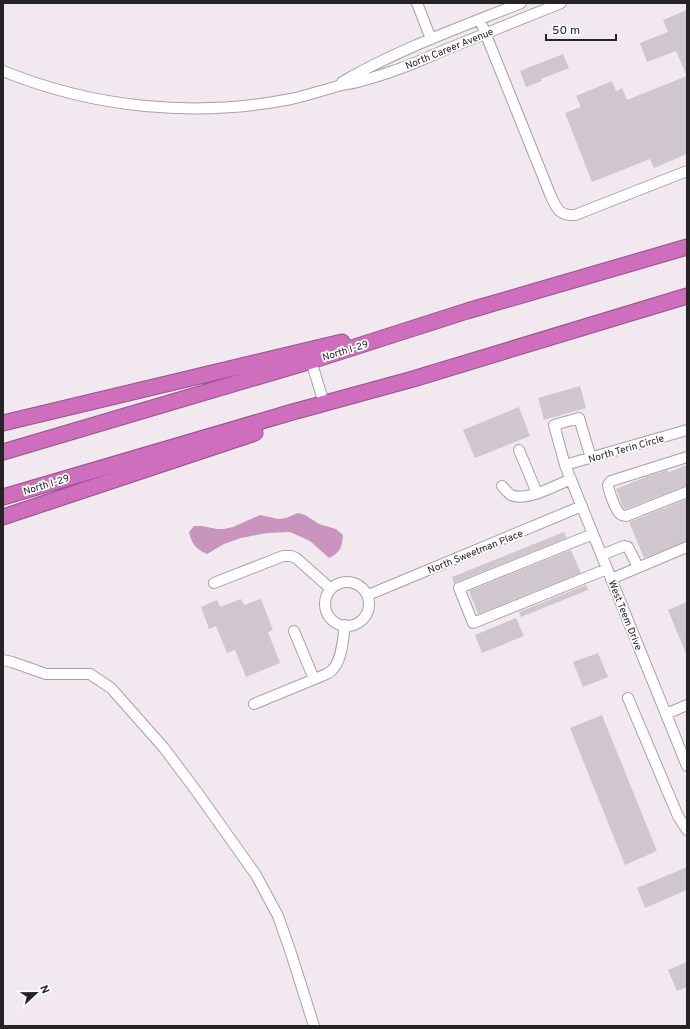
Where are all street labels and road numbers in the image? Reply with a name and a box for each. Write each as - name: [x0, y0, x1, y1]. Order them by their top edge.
- street label: North Career Avenue: [404, 26, 496, 73]
- street label: North I-29: [321, 338, 370, 365]
- street label: North Terin Circle: [587, 432, 666, 466]
- street label: North I-29: [22, 472, 71, 499]
- street label: North Sweetman Place: [426, 527, 525, 577]
- street label: West Teem Drive: [605, 579, 645, 652]

